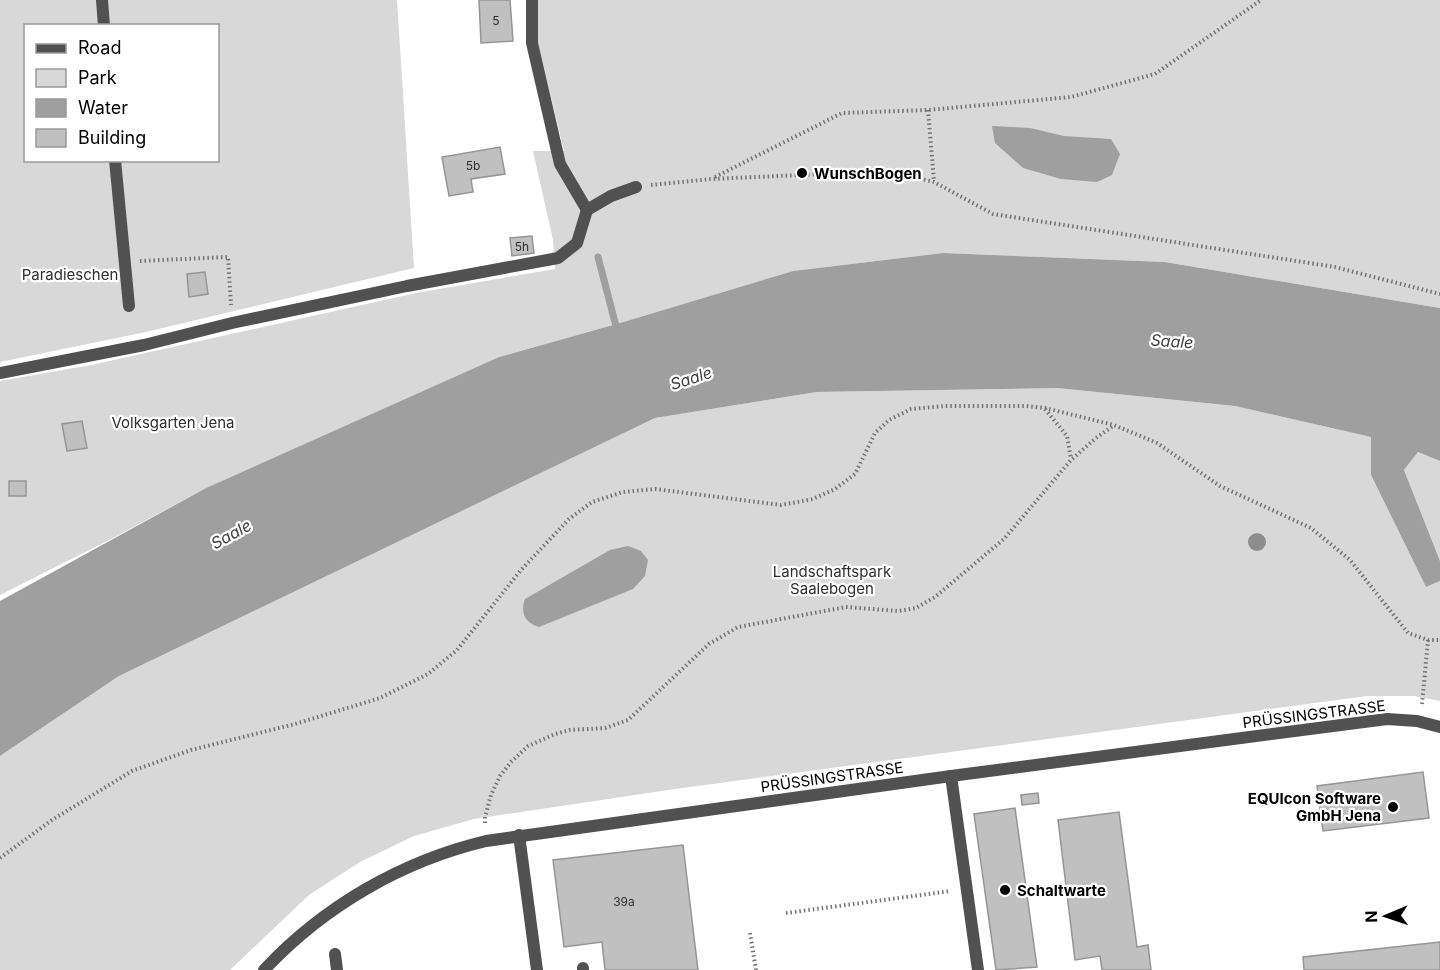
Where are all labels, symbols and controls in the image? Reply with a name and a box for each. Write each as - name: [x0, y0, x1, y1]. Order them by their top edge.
- house number: 5: [492, 13, 500, 28]
- legend: [24, 24, 219, 162]
- text: Road: [78, 37, 121, 58]
- text: Park: [78, 67, 117, 88]
- text: Water: [78, 97, 128, 118]
- text: Building: [78, 127, 146, 148]
- house number: 5b: [466, 158, 480, 173]
- place label: WunschBogen: [814, 164, 922, 183]
- marker: WunschBogen: [795, 166, 809, 180]
- house number: 5h: [515, 239, 529, 254]
- park label: Paradieschen: [22, 265, 118, 284]
- water label: Saale: [1150, 330, 1194, 352]
- water label: Saale: [667, 362, 715, 394]
- park label: Volksgarten Jena: [111, 413, 235, 432]
- water label: Saale: [207, 515, 255, 553]
- park label: Landschaftspark Saalebogen: [773, 562, 892, 598]
- street label: PRÜSSINGSTRASSE: [1242, 696, 1386, 732]
- street label: PRÜSSINGSTRASSE: [760, 758, 904, 796]
- place label: EQUIcon Software GmbH Jena: [1248, 789, 1381, 825]
- marker: EQUIcon Software GmbH Jena: [1386, 800, 1400, 814]
- place label: Schaltwarte: [1017, 881, 1106, 900]
- marker: Schaltwarte: [998, 883, 1012, 897]
- north arrow: [1356, 886, 1416, 946]
- house number: 39a: [613, 894, 635, 909]
- text: N: [1361, 910, 1381, 923]

